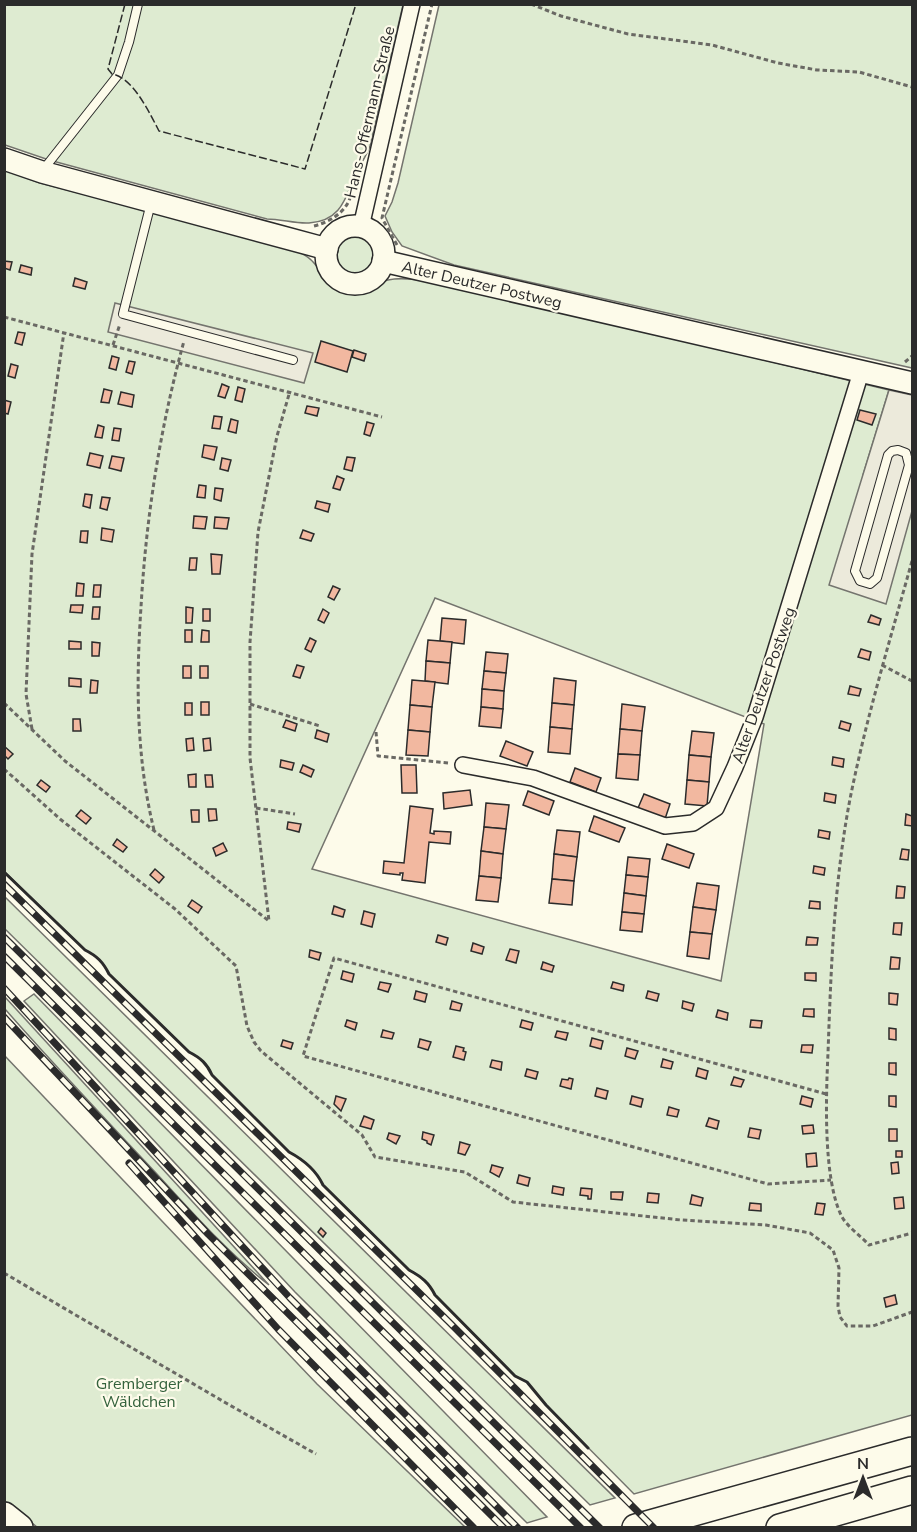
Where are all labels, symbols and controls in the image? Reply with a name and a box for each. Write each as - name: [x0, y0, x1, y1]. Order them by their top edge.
- street label: Hans-Offermann-Straße: [340, 24, 400, 200]
- street label: Alter Deutzer Postweg: [399, 256, 564, 314]
- street label: Alter Deutzer Postweg: [727, 604, 801, 766]
- park label: Gremberger Wäldchen: [96, 1373, 183, 1413]
- north arrow: [833, 1448, 893, 1508]
- text: N: [857, 1453, 869, 1475]

